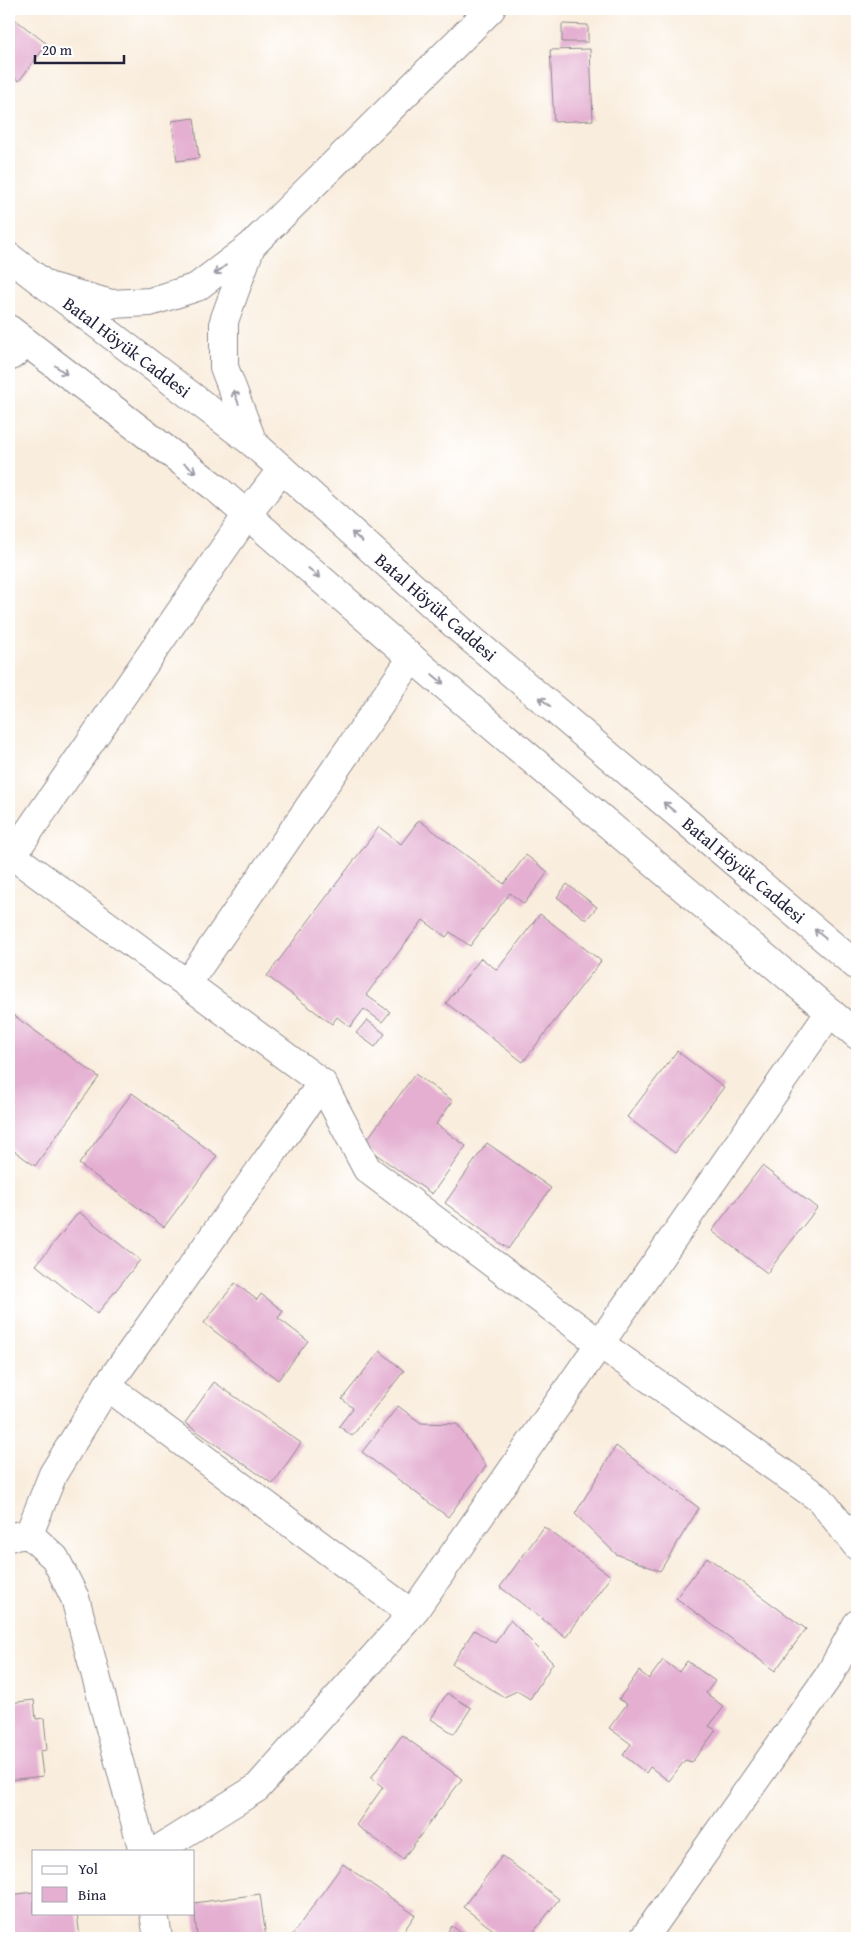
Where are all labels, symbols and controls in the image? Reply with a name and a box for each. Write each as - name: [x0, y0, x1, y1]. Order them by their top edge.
- scale bar: [35, 32, 124, 64]
- text: 20 m: [42, 39, 73, 60]
- one-way arrow: [214, 264, 227, 275]
- street label: Batal Höyük Caddesi: [58, 290, 196, 404]
- one-way arrow: [54, 364, 67, 375]
- one-way arrow: [231, 390, 240, 406]
- one-way arrow: [183, 463, 196, 474]
- one-way arrow: [351, 531, 364, 543]
- street label: Batal Höyük Caddesi: [369, 546, 503, 668]
- one-way arrow: [307, 568, 320, 579]
- one-way arrow: [431, 674, 444, 685]
- one-way arrow: [539, 696, 552, 707]
- one-way arrow: [663, 801, 676, 812]
- street label: Batal Höyük Caddesi: [676, 810, 812, 930]
- one-way arrow: [814, 929, 827, 940]
- legend: [32, 1850, 195, 1914]
- text: Yol: [78, 1858, 98, 1879]
- text: Bina: [78, 1884, 106, 1905]

